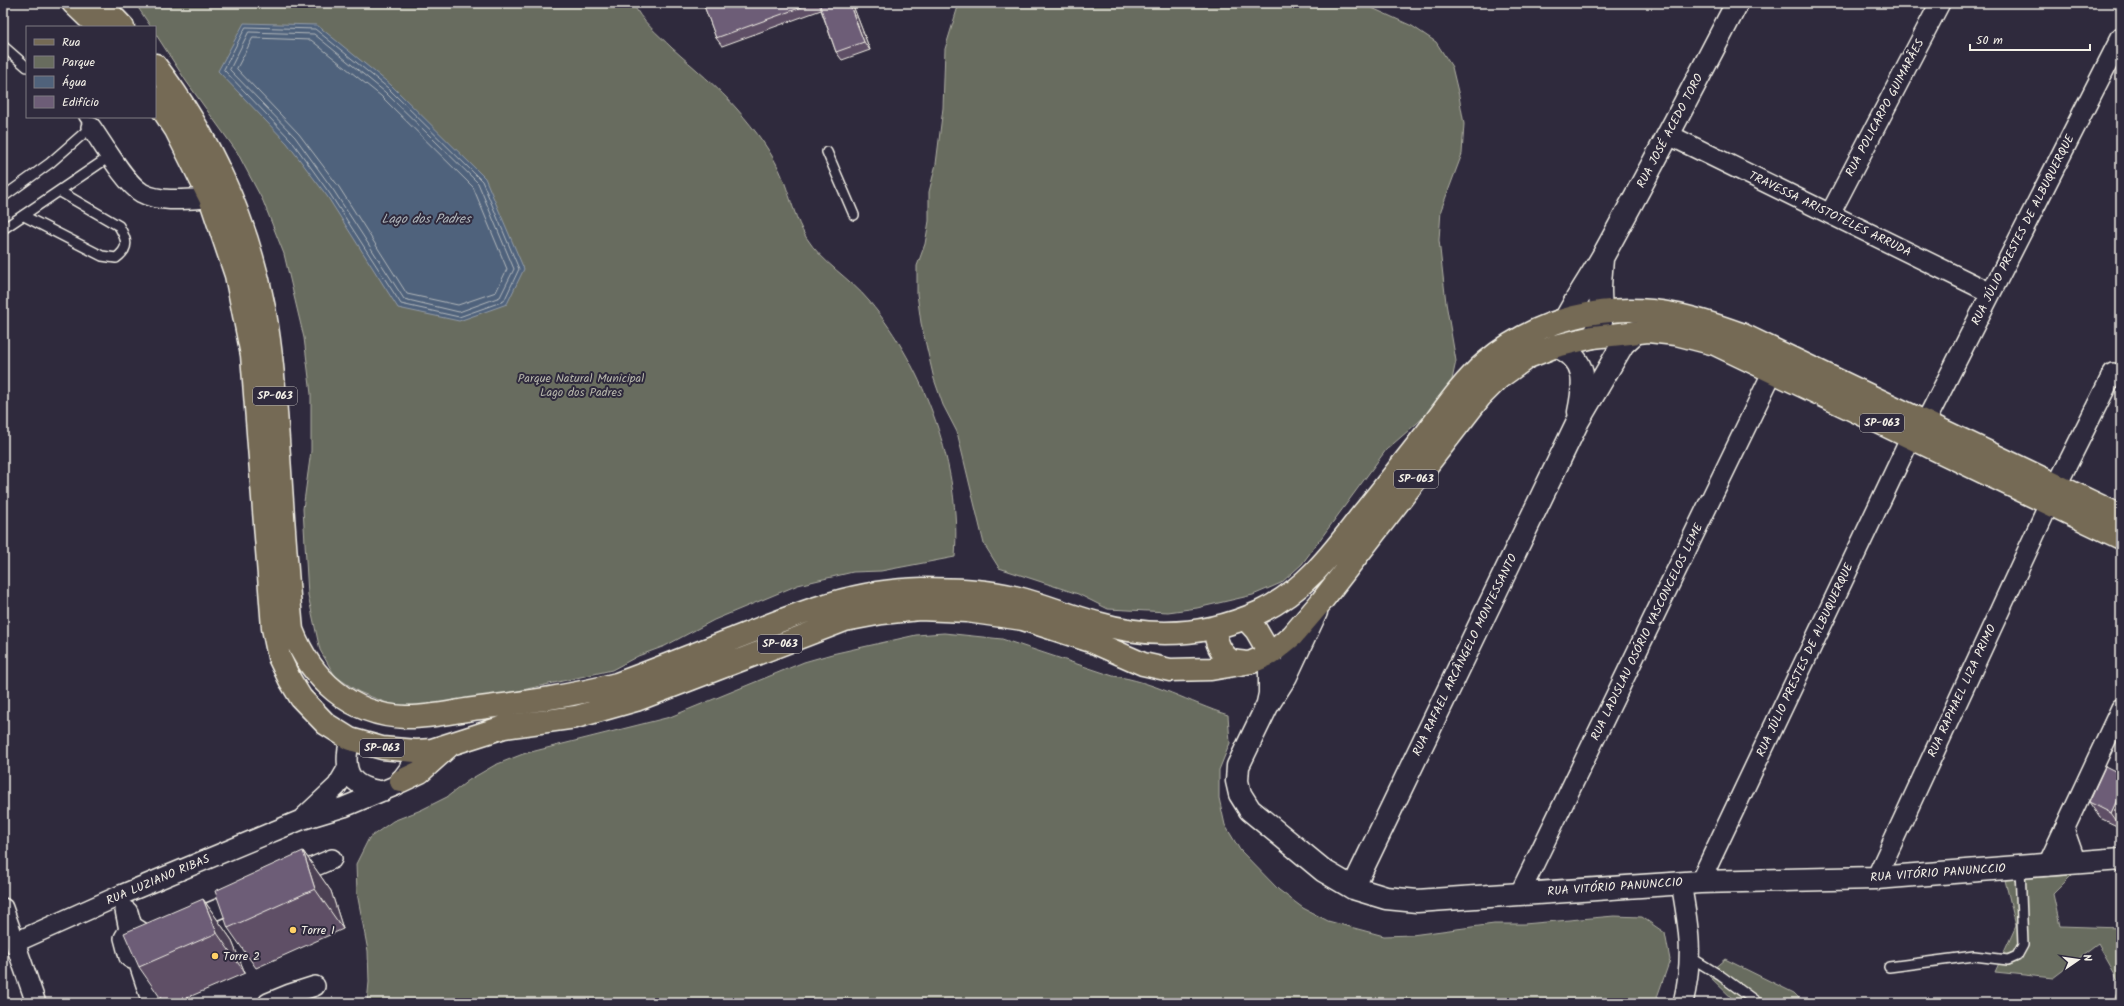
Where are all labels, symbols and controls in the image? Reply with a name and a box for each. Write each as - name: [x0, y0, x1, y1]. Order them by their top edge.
- legend: [26, 26, 156, 118]
- scale bar: [1970, 26, 2090, 52]
- text: 50 m: [1976, 31, 2003, 50]
- text: Rua: [62, 33, 81, 52]
- street label: RUA POLICARPO GUIMARÃES: [1841, 35, 1930, 180]
- text: Parque: [62, 53, 96, 72]
- street label: RUA JOSÉ ACEDO TORO: [1632, 70, 1709, 192]
- text: Água: [62, 73, 87, 92]
- text: Edifício: [62, 93, 99, 112]
- street label: RUA JÚLIO PRESTES DE ALBUQUERQUE: [1966, 130, 2080, 329]
- street label: TRAVESSA ARISTOTELES ARRUDA: [1745, 166, 1915, 262]
- water label: Lago dos Padres: [382, 209, 472, 230]
- park label: Parque Natural Municipal Lago dos Padres: [518, 369, 644, 402]
- road number: SP-063: [253, 387, 297, 405]
- road number: SP-063: [1860, 414, 1904, 432]
- road number: SP-063: [1394, 470, 1438, 488]
- street label: RUA LADISLAU OSÓRIO VASCONCELOS LEME: [1586, 519, 1709, 744]
- street label: RUA RAFAEL ARCÂNGELO MONTESSANTO: [1408, 550, 1523, 759]
- street label: RUA JÚLIO PRESTES DE ALBUQUERQUE: [1752, 559, 1859, 760]
- street label: RUA RAPHAEL LIZA PRIMO: [1923, 621, 2001, 761]
- road number: SP-063: [758, 635, 802, 653]
- road number: SP-063: [360, 739, 404, 757]
- street label: RUA LUZIANO RIBAS: [103, 849, 213, 910]
- street label: RUA VITÓRIO PANUNCCIO: [1870, 859, 2007, 887]
- street label: RUA VITÓRIO PANUNCCIO: [1547, 873, 1684, 901]
- place label: Torre 1: [301, 921, 335, 940]
- marker: Torre 1: [288, 925, 298, 935]
- north arrow: [2058, 940, 2098, 980]
- place label: Torre 2: [223, 947, 260, 966]
- marker: Torre 2: [210, 951, 220, 961]
- text: N: [2077, 953, 2096, 963]

